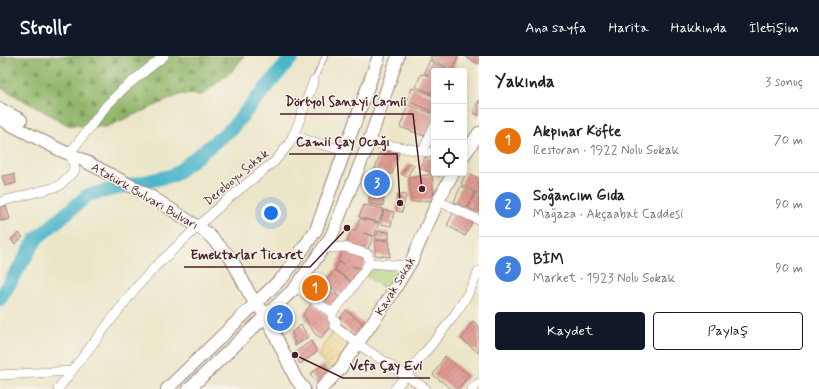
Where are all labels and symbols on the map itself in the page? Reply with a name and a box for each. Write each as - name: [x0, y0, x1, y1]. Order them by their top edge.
- callout: Dörtyol Sanayi Camii: [280, 89, 413, 114]
- text: Dörtyol Sanayi Camii: [285, 94, 407, 111]
- callout: Camii Çay Ocağı: [289, 129, 397, 154]
- text: Camii Çay Ocağı: [296, 134, 390, 152]
- street label: Dereboyu Sokak: [201, 146, 272, 209]
- street label: Atatürk Bulvarı Bulvarı: [88, 160, 201, 234]
- pin: 3: [364, 168, 390, 198]
- your location: [261, 203, 281, 223]
- callout: Emektarlar Ticaret: [184, 242, 310, 267]
- text: Emektarlar Ticaret: [191, 247, 304, 264]
- street label: Kavak Sokak: [372, 254, 420, 319]
- pin: 1: [302, 273, 328, 303]
- pin: 2: [267, 303, 293, 333]
- callout: Vefa Çay Evi: [343, 353, 430, 378]
- text: Vefa Çay Evi: [350, 358, 422, 375]

